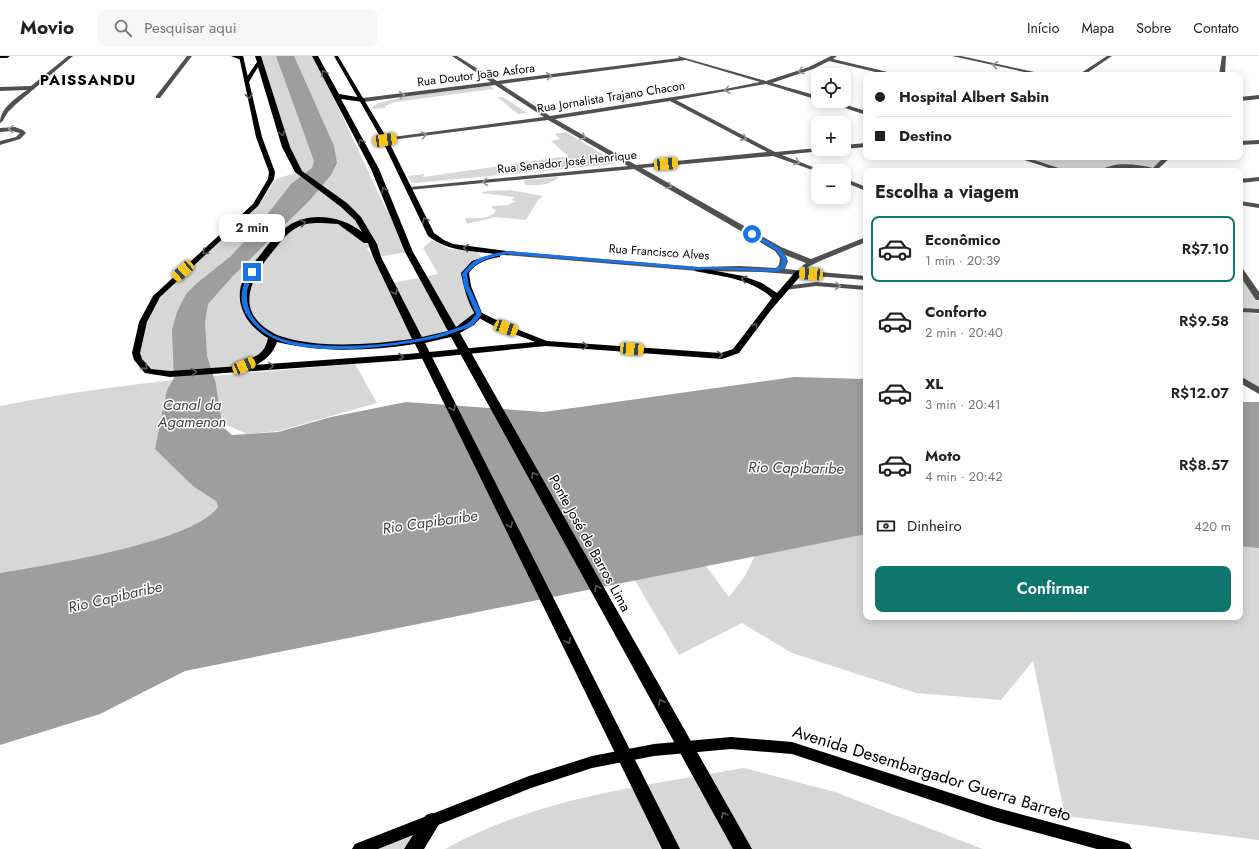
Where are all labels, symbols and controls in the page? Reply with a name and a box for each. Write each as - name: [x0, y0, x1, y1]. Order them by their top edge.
- search box: [98, 10, 378, 46]
- text: Movio: [20, 14, 74, 41]
- icon: search: [112, 17, 134, 39]
- text: Pesquisar aqui: [144, 17, 237, 39]
- text: Início: [1027, 18, 1059, 38]
- text: Mapa: [1081, 18, 1114, 38]
- text: Sobre: [1136, 18, 1171, 38]
- text: Contato: [1193, 18, 1239, 38]
- street label: Rua Doutor João Asfora: [416, 59, 536, 91]
- one-way arrow: [992, 61, 998, 69]
- one-way arrow: [798, 66, 805, 75]
- map controls: [811, 68, 851, 204]
- button: locate: [811, 68, 851, 108]
- district label: PAISSANDU: [40, 69, 136, 91]
- one-way arrow: [321, 70, 328, 77]
- one-way arrow: [546, 72, 553, 81]
- street label: Rua Jornalista Trajano Chacon: [536, 76, 686, 118]
- one-way arrow: [724, 86, 730, 94]
- text: Hospital Albert Sabin: [899, 86, 1049, 108]
- one-way arrow: [399, 91, 405, 100]
- one-way arrow: [244, 93, 253, 99]
- button: +: [811, 116, 851, 156]
- one-way arrow: [8, 125, 14, 134]
- text: Destino: [899, 125, 952, 147]
- one-way arrow: [277, 130, 286, 137]
- one-way arrow: [420, 131, 427, 140]
- car: [372, 132, 398, 148]
- one-way arrow: [579, 133, 586, 140]
- one-way arrow: [740, 133, 747, 140]
- one-way arrow: [358, 139, 365, 146]
- street label: Rua Senador José Henrique: [496, 146, 638, 178]
- car: [654, 157, 678, 171]
- one-way arrow: [794, 158, 801, 166]
- button: −: [811, 164, 851, 204]
- one-way arrow: [482, 177, 488, 186]
- text: Escolha a viagem: [875, 179, 1019, 205]
- one-way arrow: [665, 182, 672, 189]
- one-way arrow: [381, 187, 389, 195]
- callout: 2 min: [219, 214, 285, 242]
- one-way arrow: [422, 217, 430, 225]
- text: 2 min: [235, 218, 269, 237]
- one-way arrow: [300, 220, 306, 228]
- route start: [743, 225, 761, 243]
- text: Econômico: [925, 229, 1000, 251]
- icon: car: [877, 231, 913, 267]
- text: R$7.10: [1182, 238, 1229, 260]
- street label: Rua Francisco Alves: [608, 240, 710, 265]
- one-way arrow: [462, 244, 469, 253]
- one-way arrow: [202, 247, 210, 254]
- text: 1 min · 20:39: [925, 251, 1000, 270]
- car: [170, 259, 196, 283]
- route end: [243, 263, 261, 281]
- car: [799, 267, 823, 281]
- one-way arrow: [741, 275, 748, 284]
- one-way arrow: [835, 281, 841, 290]
- one-way arrow: [390, 288, 398, 295]
- text: Conforto: [925, 301, 987, 323]
- icon: car: [877, 303, 913, 339]
- text: R$9.58: [1179, 310, 1229, 332]
- car: [493, 318, 519, 338]
- text: 2 min · 20:40: [925, 323, 1003, 342]
- one-way arrow: [750, 324, 757, 331]
- one-way arrow: [582, 341, 588, 350]
- car: [620, 342, 644, 356]
- one-way arrow: [717, 351, 723, 360]
- one-way arrow: [398, 353, 404, 361]
- car: [231, 356, 257, 376]
- one-way arrow: [268, 361, 274, 370]
- one-way arrow: [140, 362, 148, 369]
- one-way arrow: [191, 367, 197, 376]
- text: XL: [925, 373, 943, 395]
- icon: car: [877, 375, 913, 411]
- text: R$12.07: [1171, 382, 1229, 404]
- water label: Canal da Agamenon: [157, 394, 226, 433]
- text: 3 min · 20:41: [925, 395, 1001, 414]
- one-way arrow: [448, 404, 455, 412]
- text: Moto: [925, 445, 961, 467]
- icon: car: [877, 447, 913, 483]
- text: R$8.57: [1179, 454, 1229, 476]
- water label: Rio Capibaribe: [748, 456, 845, 480]
- text: 4 min · 20:42: [925, 467, 1003, 486]
- street label: Ponte José de Barros Lima: [544, 471, 636, 615]
- one-way arrow: [531, 472, 538, 479]
- water label: Rio Capibaribe: [381, 504, 480, 540]
- icon: cash: [875, 515, 897, 537]
- text: Dinheiro: [907, 515, 962, 537]
- text: 420 m: [1194, 517, 1231, 536]
- one-way arrow: [506, 521, 513, 528]
- button: Confirmar: [875, 566, 1231, 612]
- water label: Rio Capibaribe: [66, 575, 165, 619]
- one-way arrow: [595, 585, 602, 592]
- one-way arrow: [563, 637, 571, 644]
- one-way arrow: [658, 698, 665, 706]
- street label: Avenida Desembargador Guerra Barreto: [790, 719, 1074, 827]
- one-way arrow: [722, 812, 729, 819]

